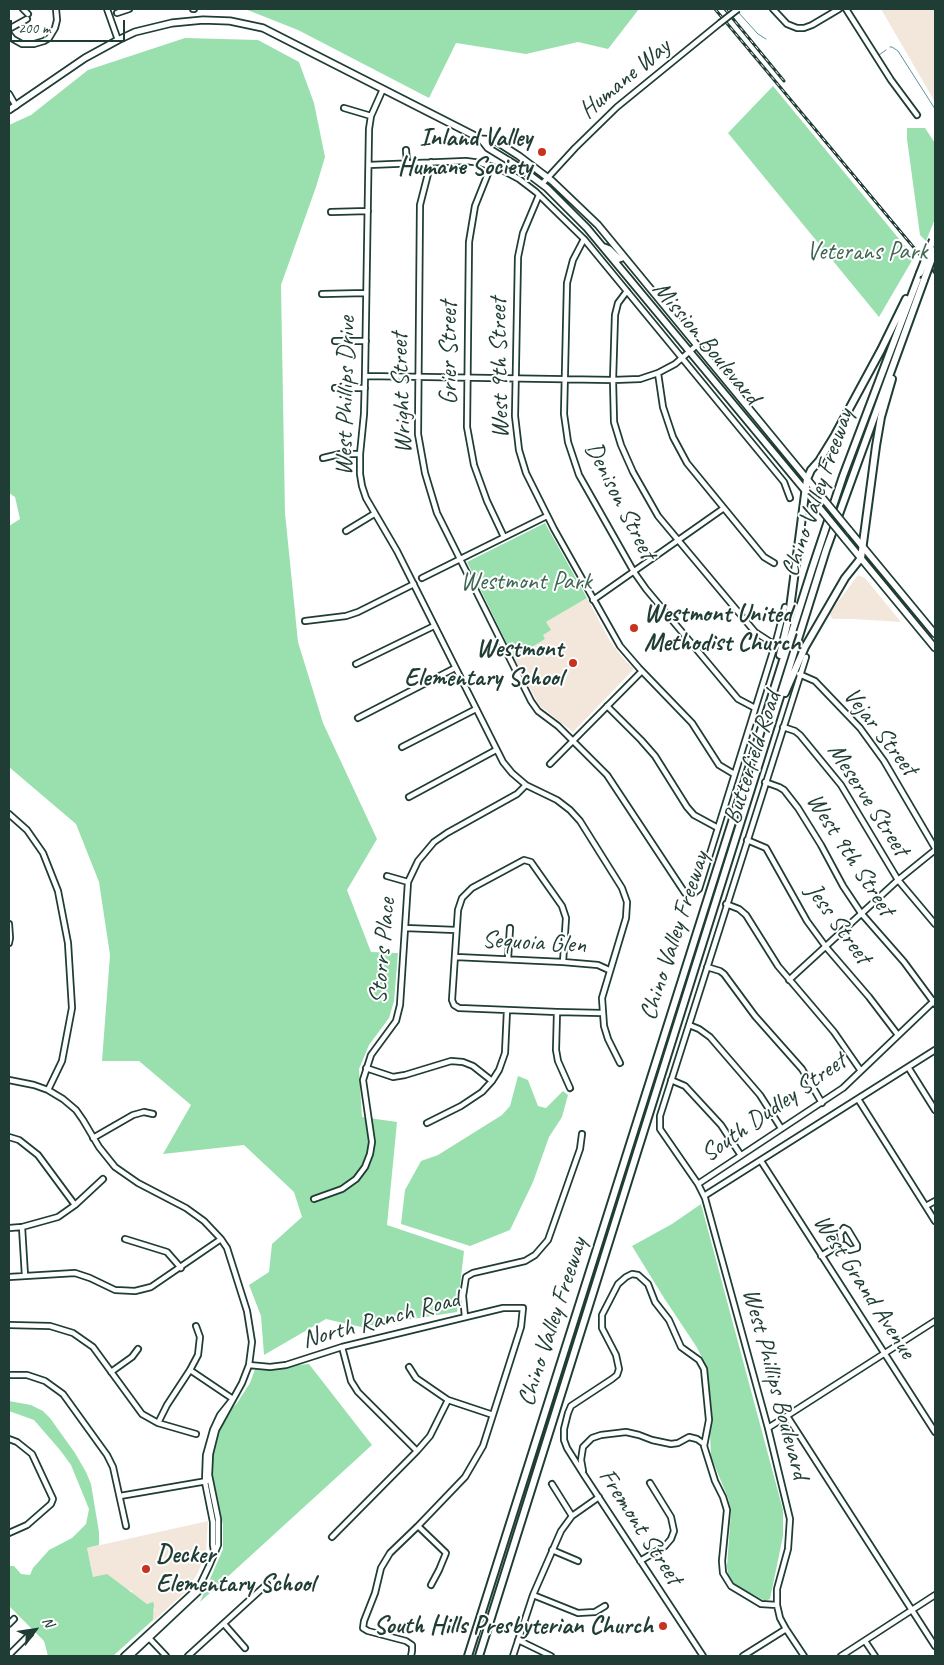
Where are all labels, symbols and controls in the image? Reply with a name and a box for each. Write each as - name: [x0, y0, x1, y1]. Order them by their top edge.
- scale bar: [12, 10, 128, 42]
- text: 200 m: [18, 19, 50, 38]
- street label: Humane Way: [573, 32, 677, 126]
- place label: Inland Valley Humane Society: [398, 123, 532, 182]
- marker: Inland Valley Humane Society: [536, 146, 548, 158]
- park label: Veterans Park: [807, 237, 927, 267]
- street label: Mission Boulevard: [646, 275, 766, 411]
- street label: West 9th Street: [484, 297, 516, 439]
- street label: Grier Street: [434, 301, 464, 405]
- street label: West Phillips Drive: [330, 316, 362, 476]
- street label: Wright Street: [385, 332, 419, 454]
- street label: Chino Valley Freeway: [775, 405, 861, 581]
- street label: Denison Street: [578, 437, 662, 565]
- park label: Westmont Park: [460, 567, 592, 597]
- place label: Westmont United Methodist Church: [644, 599, 801, 658]
- marker: Westmont United Methodist Church: [628, 622, 640, 634]
- place label: Westmont Elementary School: [404, 634, 563, 693]
- marker: Westmont Elementary School: [567, 657, 579, 669]
- street label: Vejar Street: [836, 682, 924, 782]
- street label: Butterfield Road: [717, 688, 789, 828]
- street label: Meserve Street: [820, 738, 916, 862]
- street label: West 9th Street: [799, 788, 901, 922]
- street label: Chino Valley Freeway: [634, 848, 716, 1024]
- street label: Jess Street: [799, 878, 877, 970]
- street label: Storrs Place: [363, 897, 403, 1005]
- street label: Sequoia Glen: [481, 925, 587, 961]
- street label: South Dudley Street: [696, 1047, 852, 1169]
- street label: West Grand Avenue: [806, 1209, 922, 1365]
- street label: Chino Valley Freeway: [512, 1234, 594, 1410]
- street label: North Ranch Road: [299, 1285, 463, 1355]
- street label: West Phillips Boulevard: [735, 1285, 815, 1483]
- street label: Fremont Street: [591, 1463, 689, 1591]
- place label: Decker Elementary School: [156, 1540, 315, 1599]
- marker: Decker Elementary School: [140, 1563, 152, 1575]
- north arrow: [10, 1605, 60, 1655]
- place label: South Hills Presbyterian Church: [373, 1611, 653, 1641]
- text: N: [39, 1614, 58, 1630]
- marker: South Hills Presbyterian Church: [657, 1620, 669, 1632]

